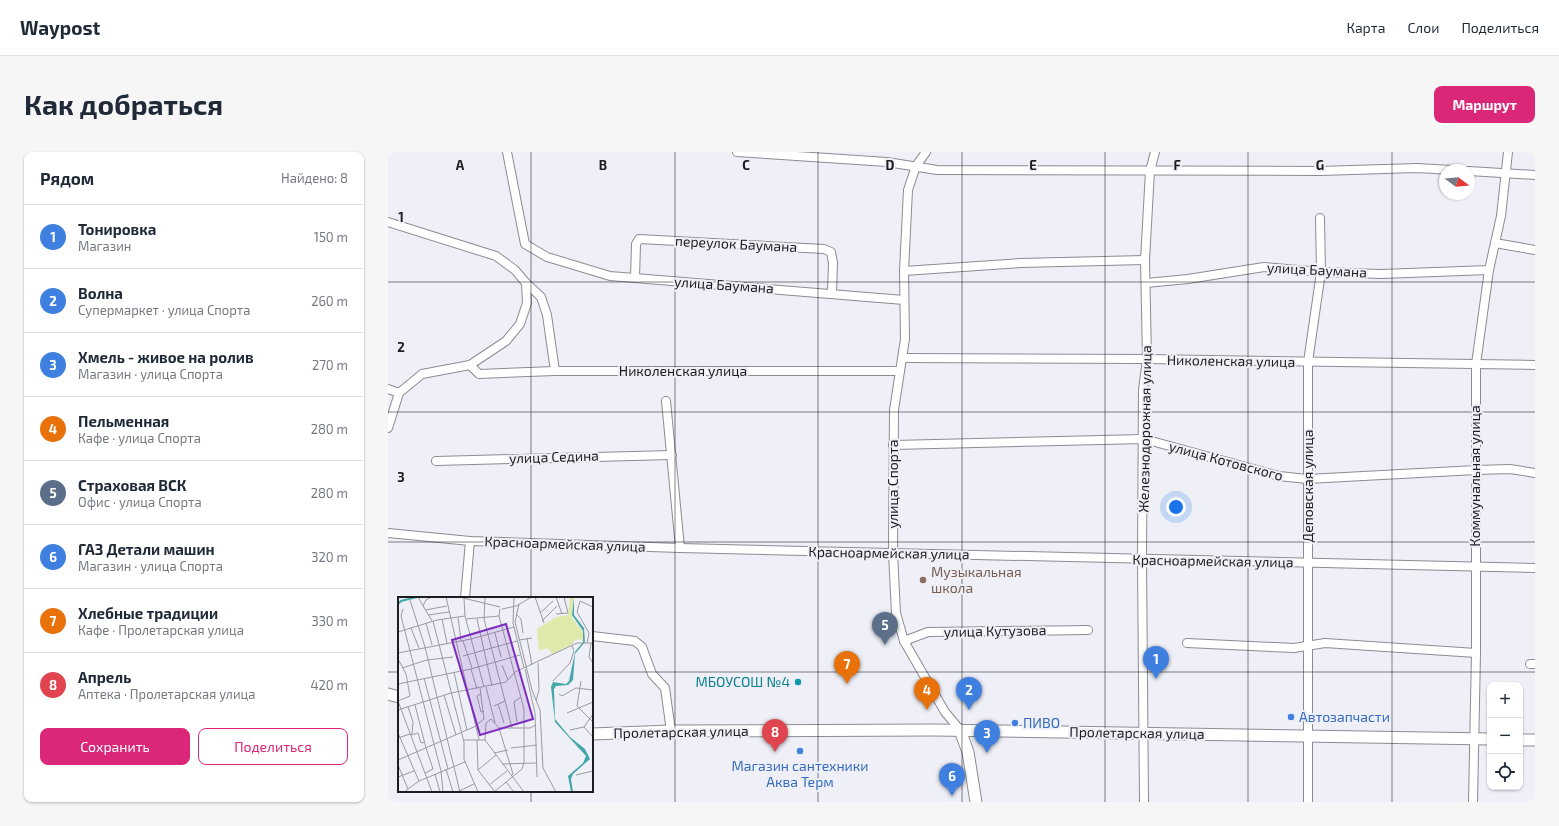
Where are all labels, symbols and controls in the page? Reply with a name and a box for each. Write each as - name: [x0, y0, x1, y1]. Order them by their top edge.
- text: Waypost: [20, 16, 100, 39]
- text: Карта: [1346, 19, 1385, 36]
- text: Слои: [1407, 19, 1439, 36]
- text: Поделиться: [1461, 19, 1539, 36]
- button: Маршрут: [1434, 86, 1535, 123]
- text: Как добраться: [24, 87, 223, 121]
- text: A: [456, 157, 465, 173]
- text: B: [599, 157, 607, 173]
- text: C: [742, 157, 750, 173]
- text: D: [886, 157, 895, 173]
- text: E: [1029, 157, 1037, 173]
- text: F: [1173, 157, 1181, 173]
- text: G: [1316, 157, 1324, 173]
- north arrow: [1439, 164, 1475, 200]
- text: Рядом: [40, 168, 94, 188]
- text: Найдено: 8: [281, 170, 348, 186]
- text: 1: [398, 209, 404, 225]
- text: Тонировка: [78, 220, 156, 238]
- text: 1: [50, 229, 56, 245]
- text: 150 m: [314, 229, 348, 245]
- street label: переулок Баумана: [674, 232, 798, 255]
- text: Магазин: [78, 238, 131, 254]
- street label: улица Баумана: [1267, 258, 1367, 281]
- street label: улица Баумана: [674, 273, 774, 296]
- text: Волна: [78, 284, 123, 302]
- text: 2: [49, 293, 57, 309]
- text: 260 m: [311, 293, 348, 309]
- text: Супермаркет · улица Спорта: [78, 302, 250, 318]
- text: 2: [397, 339, 405, 355]
- street label: Железнодорожная улица: [1135, 345, 1154, 513]
- text: Хмель - живое на ролив: [78, 348, 254, 366]
- street label: Николенская улица: [1167, 351, 1295, 370]
- text: 3: [49, 357, 57, 373]
- text: 270 m: [312, 357, 348, 373]
- street label: Николенская улица: [619, 362, 747, 379]
- text: Магазин · улица Спорта: [78, 366, 223, 382]
- street label: Коммунальная улица: [1466, 405, 1483, 547]
- text: Пельменная: [78, 412, 169, 430]
- text: 4: [49, 421, 57, 437]
- text: 280 m: [311, 421, 348, 437]
- text: Кафе · улица Спорта: [78, 430, 201, 446]
- street label: Деповская улица: [1299, 430, 1316, 543]
- street label: улица Котовского: [1167, 437, 1285, 484]
- street label: улица Спорта: [884, 440, 901, 529]
- street label: улица Седина: [509, 446, 599, 467]
- text: 3: [397, 469, 405, 485]
- text: Страховая ВСК: [78, 476, 186, 494]
- text: 5: [49, 485, 57, 501]
- text: 280 m: [311, 485, 348, 501]
- text: Офис · улица Спорта: [78, 494, 202, 510]
- your location: [1166, 497, 1186, 517]
- street label: Красноармейская улица: [484, 532, 646, 555]
- text: ГАЗ Детали машин: [78, 540, 215, 558]
- street label: Красноармейская улица: [808, 543, 970, 562]
- text: 6: [49, 549, 57, 565]
- text: 320 m: [311, 549, 348, 565]
- street label: Красноармейская улица: [1132, 551, 1294, 570]
- text: Магазин · улица Спорта: [78, 558, 223, 574]
- place label: Музыкальная школа: [931, 563, 1022, 596]
- marker: Музыкальная школа: [918, 575, 928, 585]
- inset map: [398, 597, 593, 792]
- text: Хлебные традиции: [78, 604, 218, 622]
- pin: 5: [872, 612, 898, 645]
- text: 7: [50, 613, 56, 629]
- text: 330 m: [311, 613, 348, 629]
- street label: улица Кутузова: [944, 621, 1046, 640]
- text: Кафе · Пролетарская улица: [78, 622, 244, 638]
- pin: 1: [1143, 646, 1169, 679]
- pin: 7: [834, 651, 860, 684]
- text: Апрель: [78, 668, 131, 686]
- place label: МБОУСОШ №4: [695, 673, 790, 690]
- text: 8: [49, 677, 57, 693]
- text: 420 m: [311, 677, 348, 693]
- marker: МБОУСОШ №4: [793, 677, 803, 687]
- pin: 4: [914, 677, 940, 710]
- pin: 2: [956, 677, 982, 710]
- map controls: [1487, 682, 1523, 790]
- button: +: [1487, 682, 1523, 718]
- text: Аптека · Пролетарская улица: [78, 686, 255, 702]
- place label: Автозапчасти: [1299, 708, 1390, 725]
- marker: Автозапчасти: [1286, 712, 1296, 722]
- place label: ПИВО: [1023, 714, 1060, 731]
- marker: ПИВО: [1010, 718, 1020, 728]
- button: −: [1487, 718, 1523, 754]
- pin: 8: [762, 719, 788, 752]
- pin: 3: [974, 720, 1000, 753]
- street label: Пролетарская улица: [613, 722, 749, 741]
- street label: Пролетарская улица: [1069, 723, 1205, 742]
- button: Сохранить: [40, 728, 190, 765]
- button: Поделиться: [198, 728, 348, 765]
- marker: Магазин сантехники Аква Терм: [795, 746, 805, 756]
- button: locate: [1487, 754, 1523, 790]
- place label: Магазин сантехники Аква Терм: [731, 757, 869, 790]
- pin: 6: [939, 763, 965, 796]

